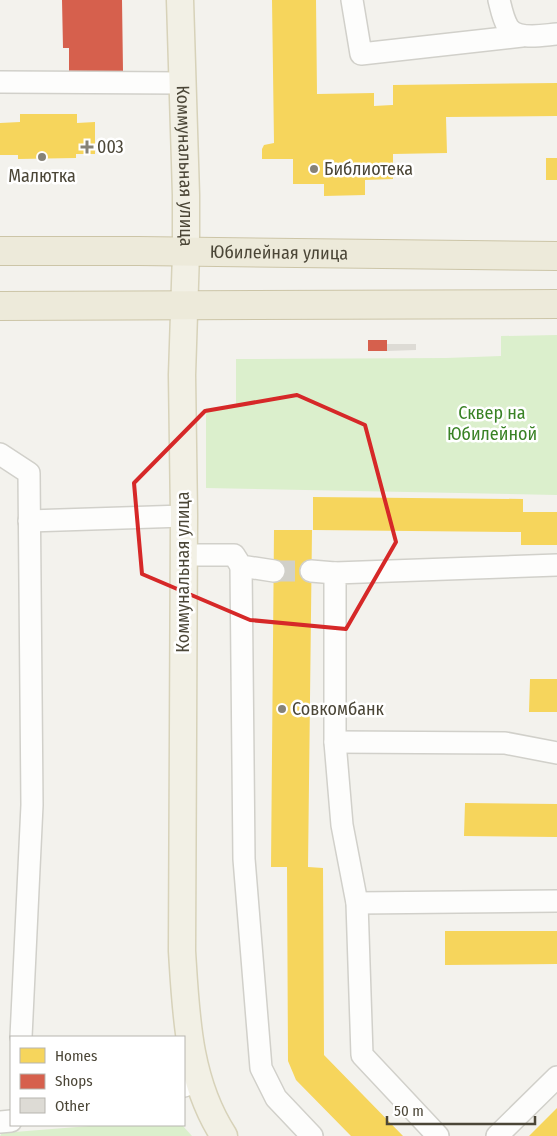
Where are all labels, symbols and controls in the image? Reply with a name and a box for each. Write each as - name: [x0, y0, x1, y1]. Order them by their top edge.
- street label: Коммунальная улица: [172, 85, 197, 247]
- place label: 003: [97, 136, 124, 158]
- marker: 003: [81, 141, 93, 153]
- marker: Малютка: [36, 151, 48, 163]
- place label: Библиотека: [324, 158, 413, 180]
- marker: Библиотека: [308, 163, 320, 175]
- place label: Малютка: [8, 165, 76, 187]
- street label: Юбилейная улица: [210, 241, 348, 265]
- park label: Сквер на Юбилейной: [447, 402, 537, 445]
- street label: Коммунальная улица: [172, 491, 194, 653]
- place label: Совкомбанк: [292, 698, 385, 720]
- marker: Совкомбанк: [276, 703, 288, 715]
- legend: [10, 1036, 185, 1126]
- text: Homes: [55, 1047, 97, 1065]
- text: Shops: [55, 1072, 93, 1090]
- scale bar: [387, 1094, 534, 1126]
- text: Other: [55, 1097, 91, 1115]
- text: 50 m: [394, 1102, 424, 1120]

